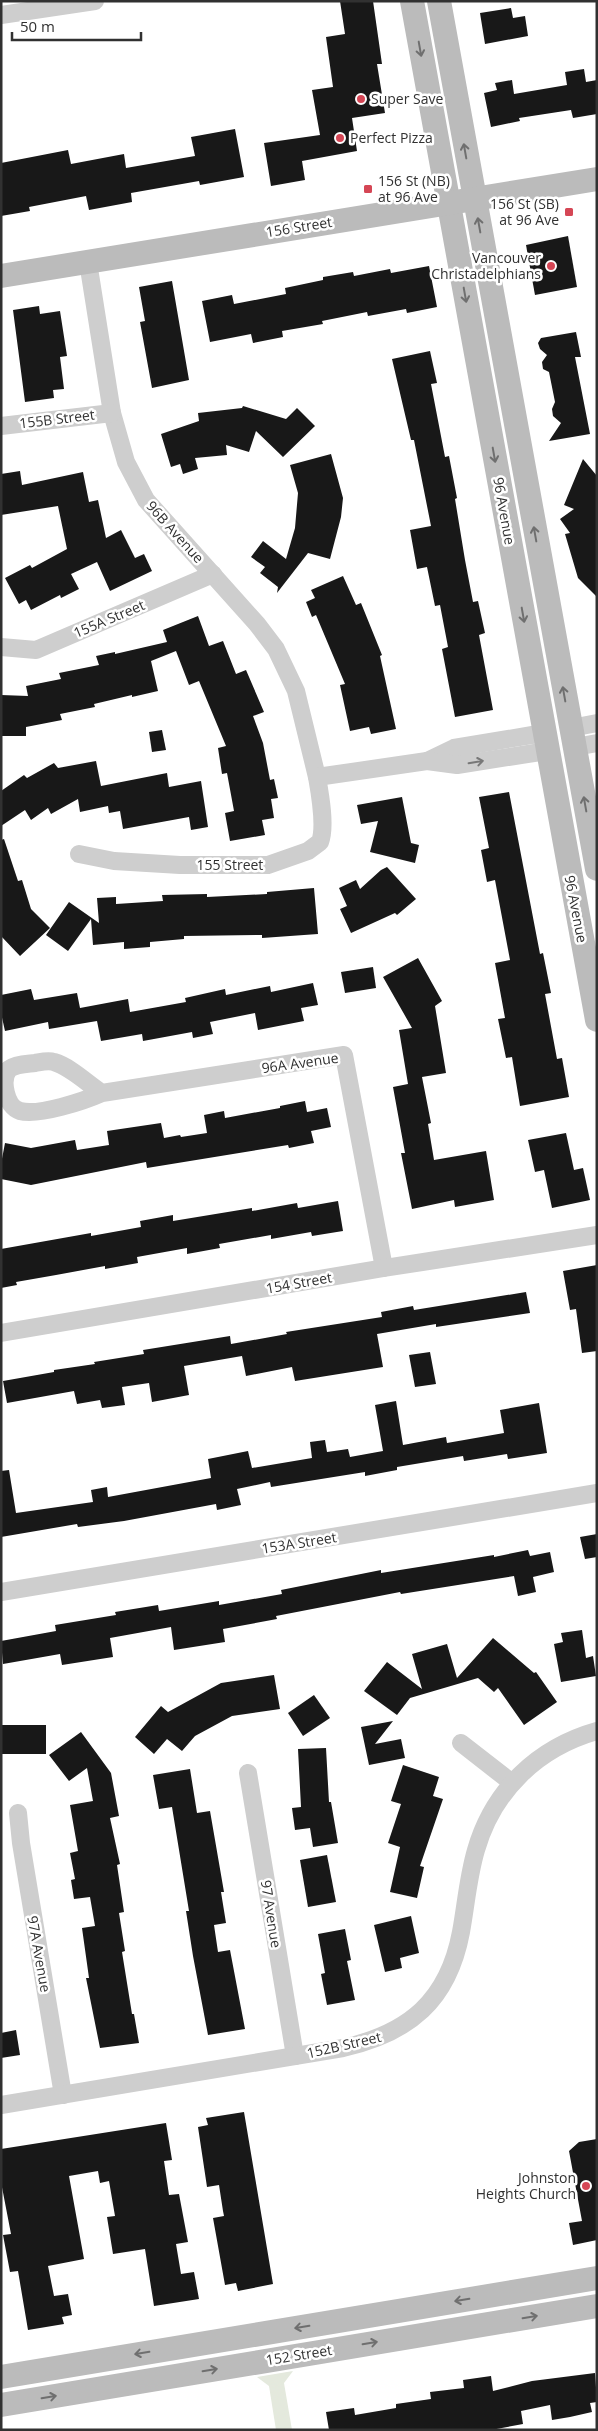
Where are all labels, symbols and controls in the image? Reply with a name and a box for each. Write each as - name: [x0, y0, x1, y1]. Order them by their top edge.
- scale bar: [12, 10, 141, 42]
- text: 50 m: [20, 16, 55, 36]
- one-way arrow: [416, 41, 426, 57]
- place label: Super Save: [371, 89, 443, 108]
- marker: Super Save: [355, 93, 367, 105]
- place label: Perfect Pizza: [350, 128, 433, 147]
- marker: Perfect Pizza: [334, 132, 346, 144]
- one-way arrow: [460, 143, 470, 159]
- place label: 156 St (NB) at 96 Ave: [378, 171, 450, 206]
- marker: 156 St (NB) at 96 Ave: [362, 183, 374, 195]
- place label: 156 St (SB) at 96 Ave: [490, 194, 559, 229]
- marker: 156 St (SB) at 96 Ave: [563, 206, 575, 218]
- street label: 156 Street: [264, 212, 333, 241]
- one-way arrow: [474, 218, 484, 234]
- place label: Vancouver Christadelphians: [431, 248, 541, 283]
- marker: Vancouver Christadelphians: [545, 260, 557, 272]
- one-way arrow: [461, 287, 471, 303]
- street label: 155B Street: [18, 404, 96, 433]
- one-way arrow: [489, 447, 499, 463]
- street label: 96 Avenue: [489, 476, 520, 546]
- street label: 96B Avenue: [142, 497, 208, 567]
- one-way arrow: [530, 527, 540, 543]
- street label: 155A Street: [70, 595, 147, 642]
- one-way arrow: [518, 607, 528, 623]
- one-way arrow: [559, 687, 569, 703]
- one-way arrow: [467, 757, 483, 767]
- one-way arrow: [580, 796, 590, 812]
- street label: 155 Street: [197, 855, 263, 874]
- street label: 96 Avenue: [561, 874, 592, 944]
- street label: 96A Avenue: [260, 1048, 340, 1077]
- street label: 154 Street: [264, 1267, 333, 1298]
- street label: 153A Street: [260, 1527, 338, 1558]
- street label: 97 Avenue: [257, 1879, 286, 1949]
- street label: 97A Avenue: [23, 1914, 56, 1994]
- street label: 152B Street: [305, 2027, 383, 2062]
- place label: Johnston Heights Church: [476, 2168, 576, 2203]
- marker: Johnston Heights Church: [580, 2180, 592, 2192]
- one-way arrow: [455, 2296, 471, 2306]
- one-way arrow: [522, 2311, 538, 2321]
- one-way arrow: [294, 2322, 310, 2332]
- one-way arrow: [362, 2338, 378, 2348]
- street label: 152 Street: [264, 2340, 333, 2369]
- one-way arrow: [134, 2349, 150, 2359]
- one-way arrow: [201, 2365, 217, 2375]
- one-way arrow: [41, 2391, 57, 2401]

